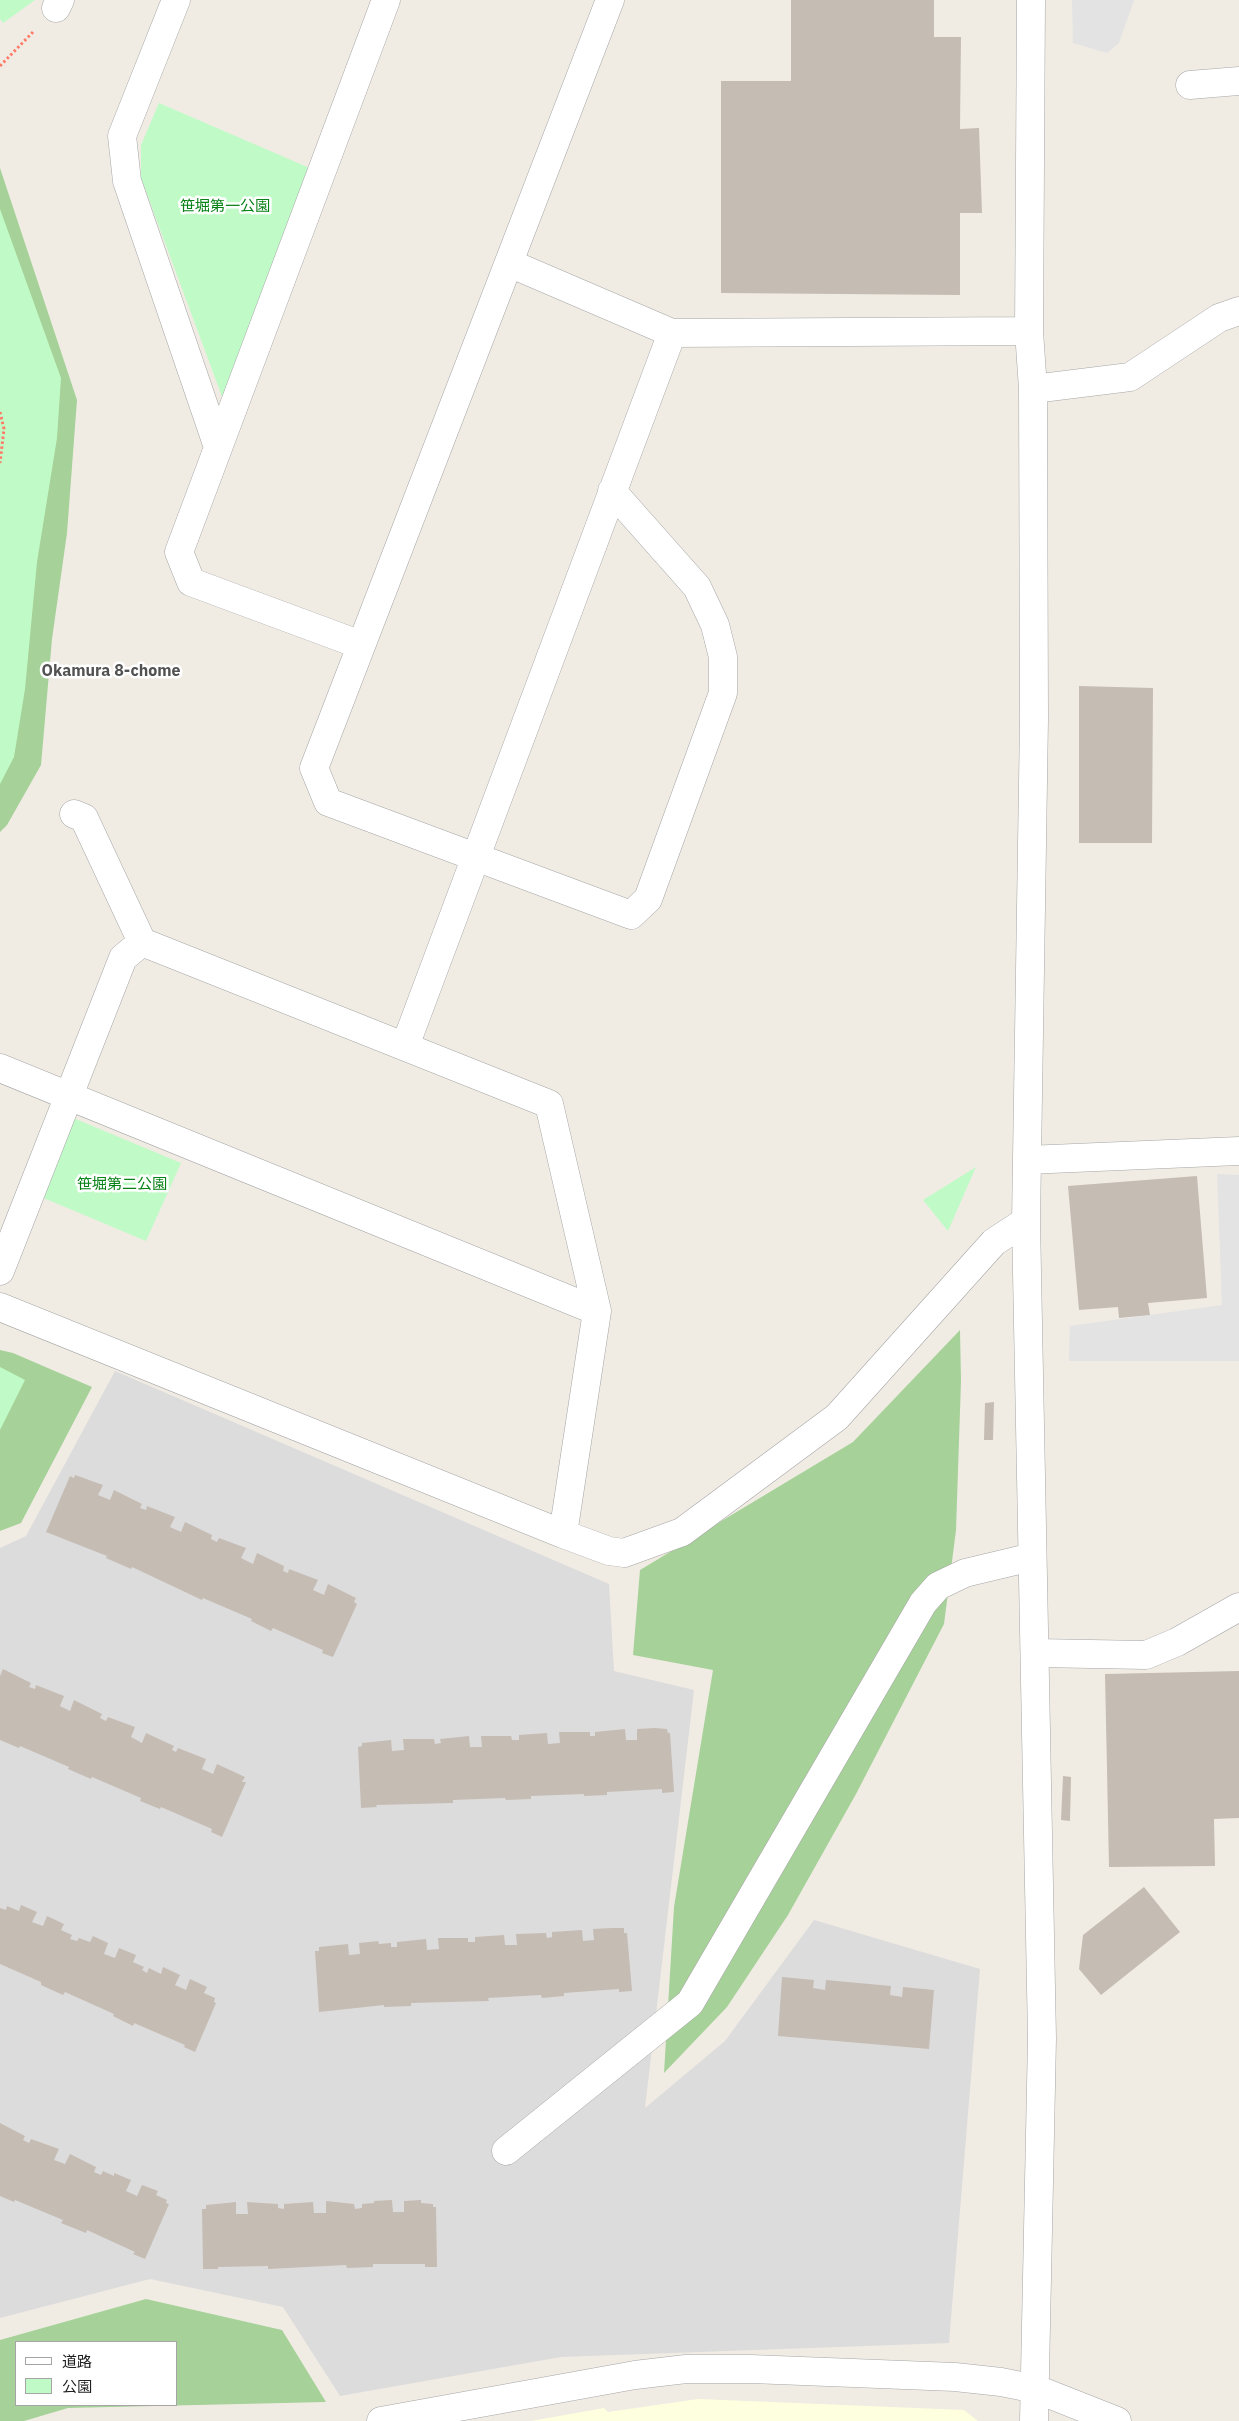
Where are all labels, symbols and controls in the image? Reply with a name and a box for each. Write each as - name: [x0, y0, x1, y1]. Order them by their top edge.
- park label: 笹堀第一公園: [180, 198, 270, 216]
- district label: Okamura 8-chome: [41, 661, 181, 681]
- park label: 笹堀第二公園: [77, 1176, 167, 1194]
- legend: [15, 2341, 178, 2406]
- text: 道路: [62, 2352, 92, 2371]
- text: 公園: [62, 2377, 92, 2396]

